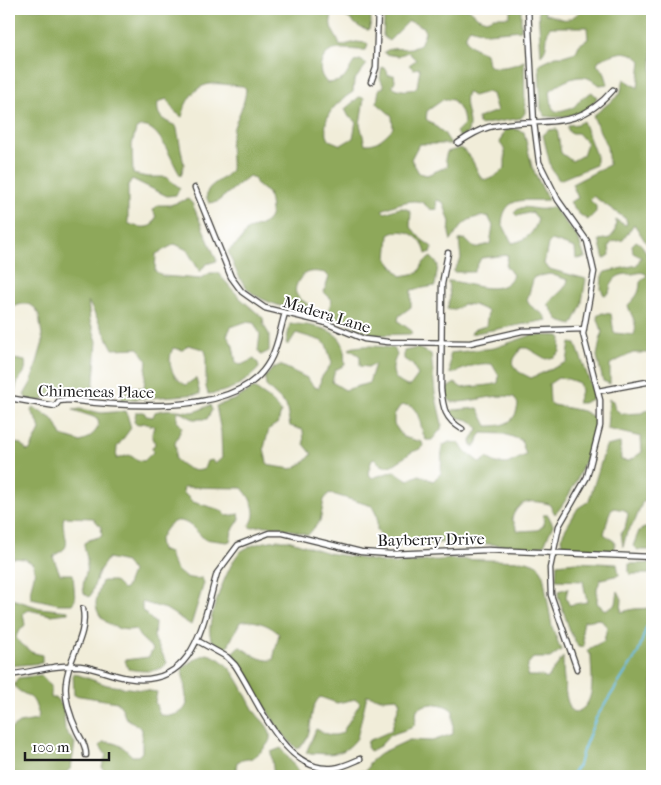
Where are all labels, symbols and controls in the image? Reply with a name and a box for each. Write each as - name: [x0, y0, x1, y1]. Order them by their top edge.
- street label: Madera Lane: [281, 292, 373, 337]
- street label: Chimeneas Place: [38, 381, 154, 402]
- street label: Bayberry Drive: [377, 529, 485, 550]
- scale bar: [25, 730, 109, 762]
- text: 100 m: [32, 738, 70, 756]

